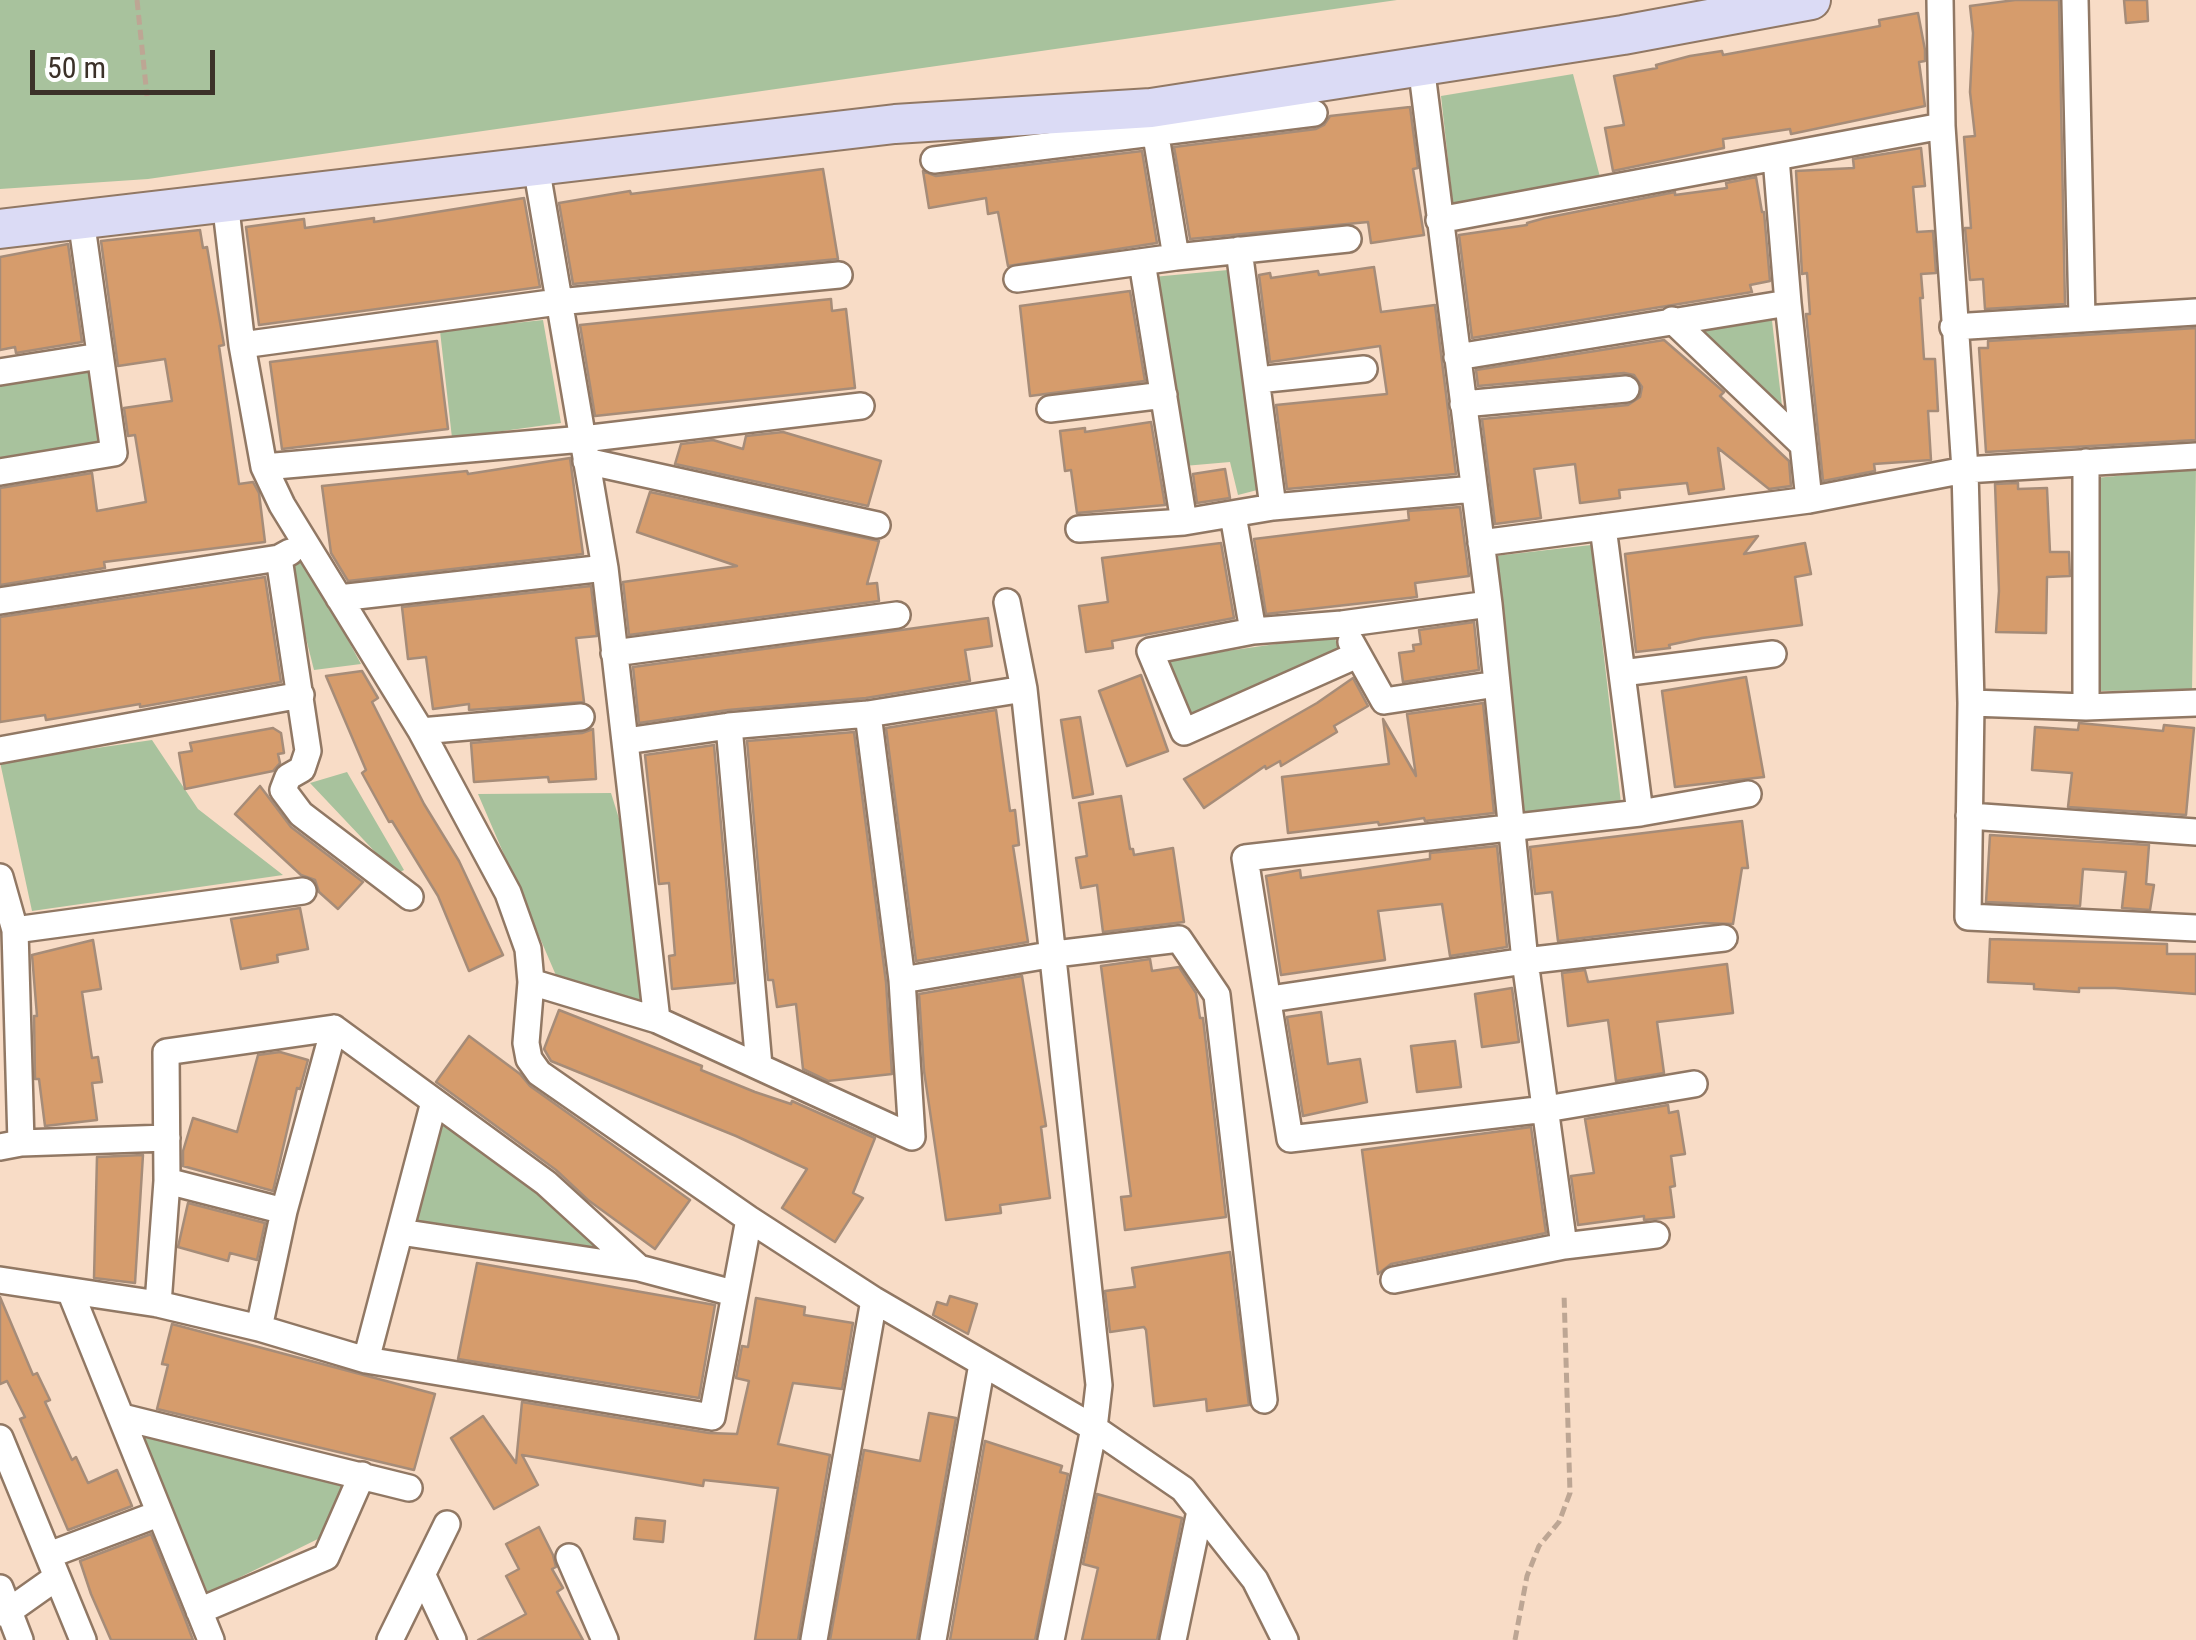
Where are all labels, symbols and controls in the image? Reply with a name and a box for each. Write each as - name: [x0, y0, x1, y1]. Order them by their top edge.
- scale bar: [35, 30, 220, 92]
- text: 50 m: [47, 50, 106, 85]

